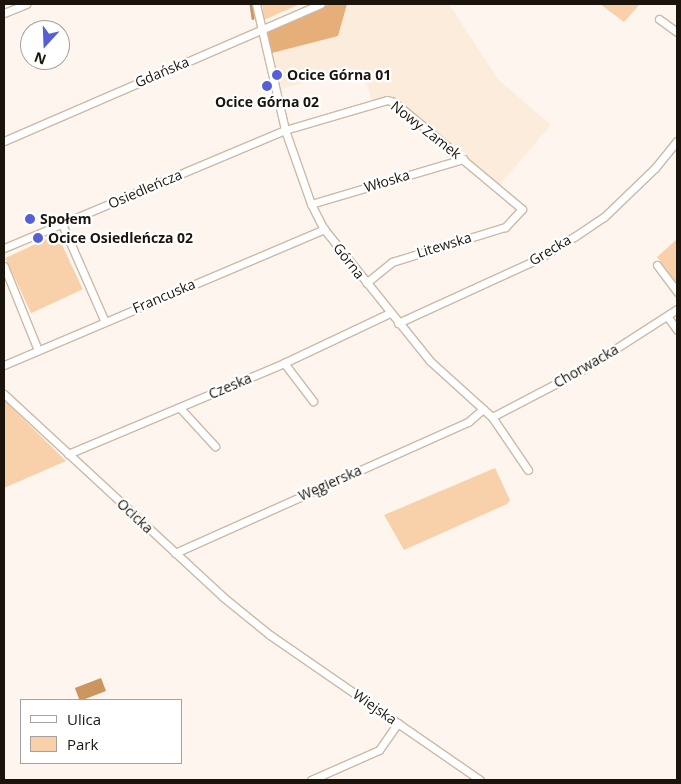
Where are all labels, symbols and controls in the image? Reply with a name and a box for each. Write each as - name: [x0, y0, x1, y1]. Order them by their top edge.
- north arrow: [20, 20, 70, 70]
- text: N: [31, 48, 49, 70]
- street label: Gdańska: [133, 53, 191, 91]
- place label: Ocice Górna 01: [287, 67, 391, 83]
- marker: Ocice Górna 01: [271, 69, 283, 81]
- marker: Ocice Górna 02: [261, 80, 273, 92]
- place label: Ocice Górna 02: [215, 94, 319, 110]
- street label: Nowy Zamek: [388, 97, 464, 163]
- street label: Osiedleńcza: [106, 166, 184, 212]
- street label: Włoska: [362, 166, 412, 196]
- place label: Społem: [40, 211, 92, 227]
- marker: Społem: [24, 213, 36, 225]
- street label: Litewska: [415, 229, 473, 261]
- place label: Ocice Osiedleńcza 02: [48, 230, 193, 246]
- street label: Grecka: [526, 231, 574, 269]
- marker: Ocice Osiedleńcza 02: [32, 232, 44, 244]
- street label: Górna: [330, 240, 368, 282]
- street label: Francuska: [130, 275, 198, 317]
- street label: Chorwacka: [551, 341, 621, 391]
- street label: Czeska: [206, 369, 254, 403]
- street label: Węgierska: [296, 462, 364, 504]
- street label: Ocicka: [114, 495, 156, 537]
- street label: Wiejska: [350, 686, 400, 728]
- legend: [20, 699, 182, 764]
- text: Ulica: [67, 709, 101, 729]
- text: Park: [67, 734, 98, 754]

